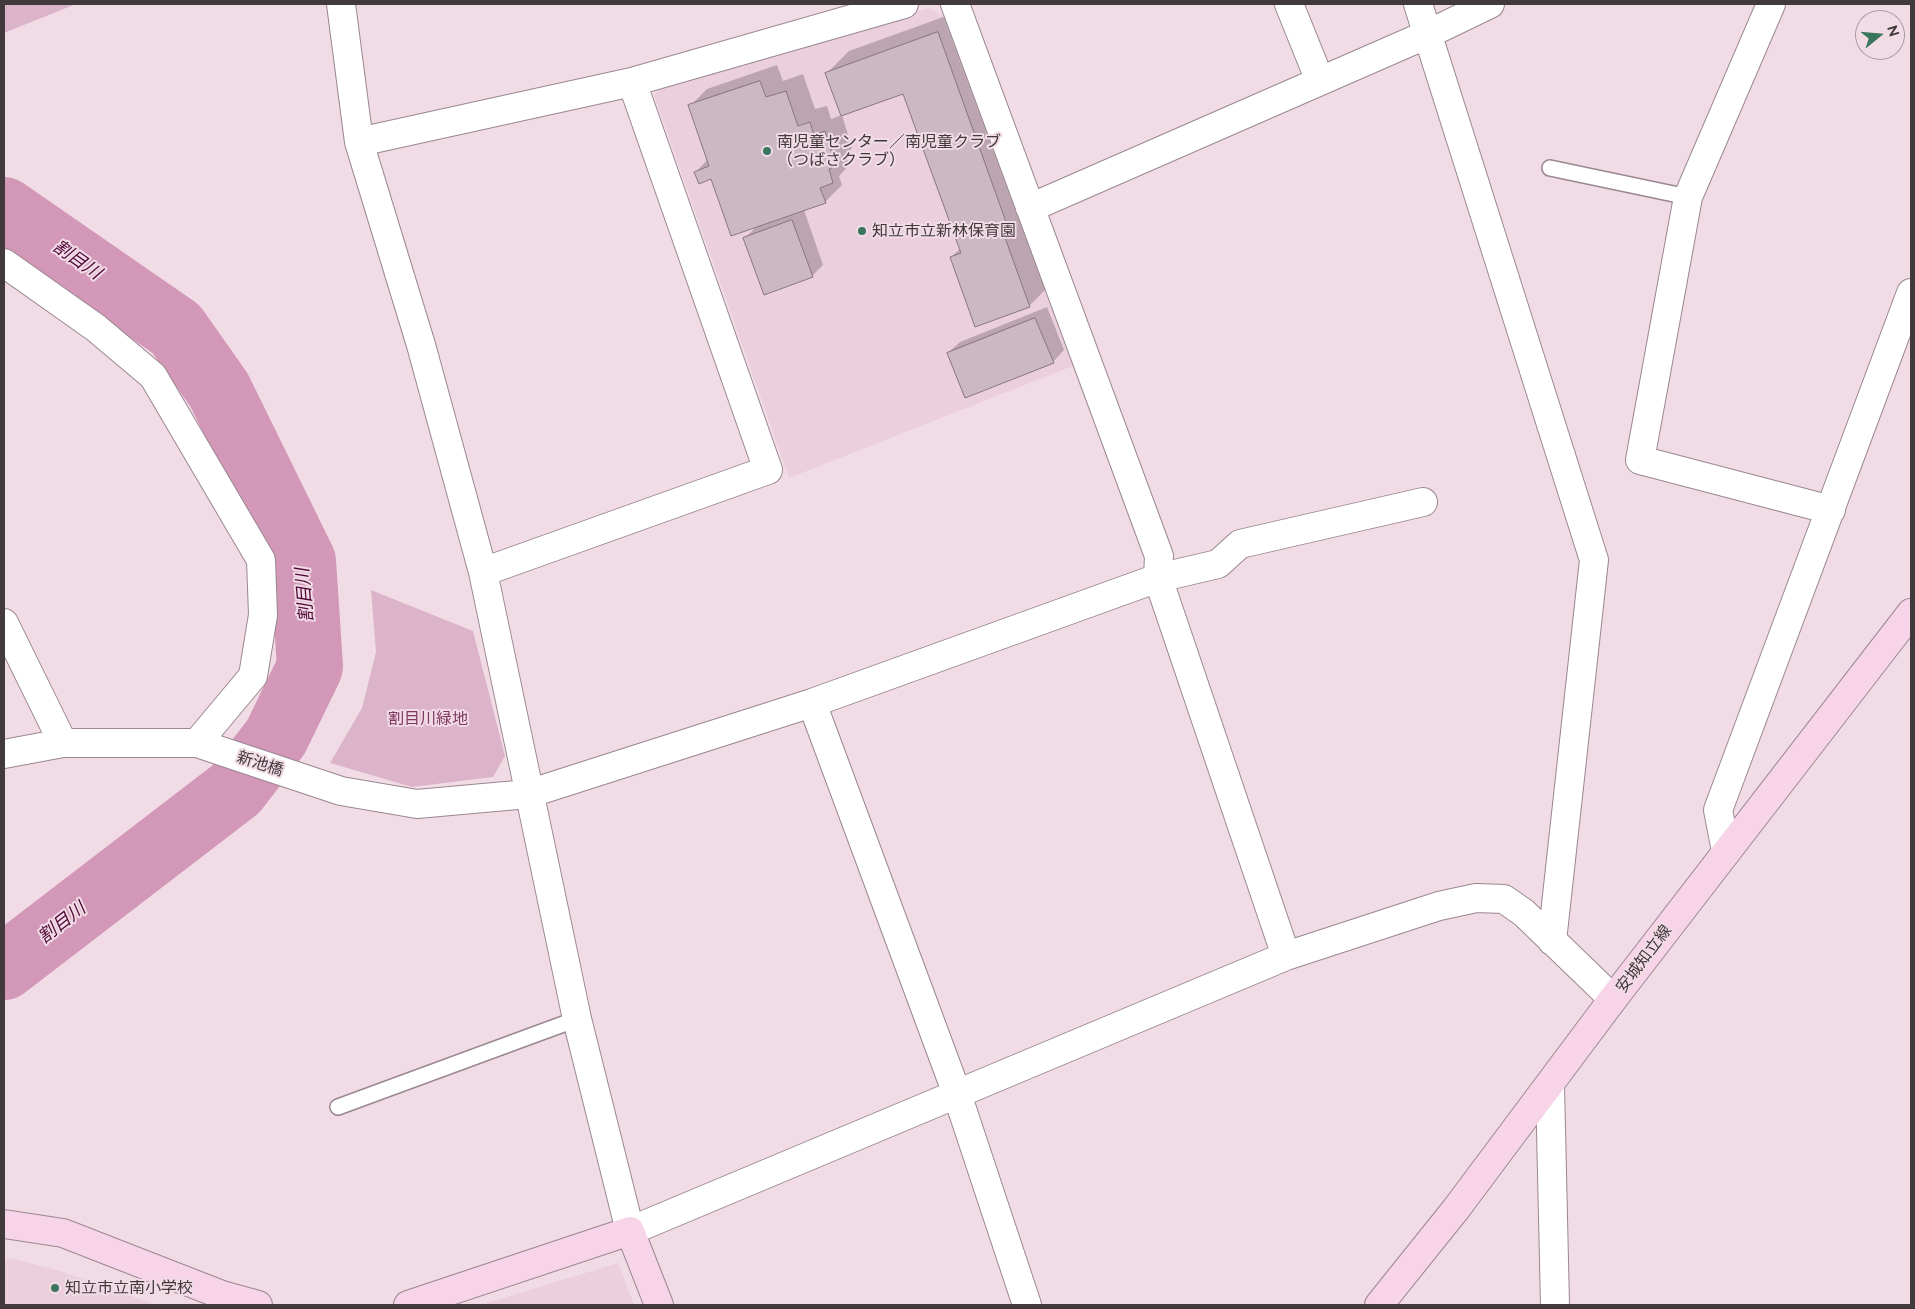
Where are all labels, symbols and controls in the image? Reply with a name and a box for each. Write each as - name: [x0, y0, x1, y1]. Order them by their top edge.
- north arrow: [1855, 10, 1905, 60]
- text: N: [1884, 23, 1903, 38]
- place label: 南児童センター／南児童クラブ （つばさクラブ）: [777, 132, 1001, 170]
- marker: 南児童センター／南児童クラブ （つばさクラブ）: [761, 145, 773, 157]
- place label: 知立市立新林保育園: [872, 221, 1016, 241]
- marker: 知立市立新林保育園: [856, 225, 868, 237]
- water label: 割目川: [49, 236, 105, 284]
- water label: 割目川: [292, 567, 318, 623]
- park label: 割目川緑地: [388, 709, 468, 729]
- street label: 新池橋: [234, 747, 286, 781]
- water label: 割目川: [34, 898, 90, 948]
- street label: 安城知立線: [1612, 921, 1676, 997]
- place label: 知立市立南小学校: [65, 1278, 193, 1298]
- marker: 知立市立南小学校: [49, 1282, 61, 1294]

